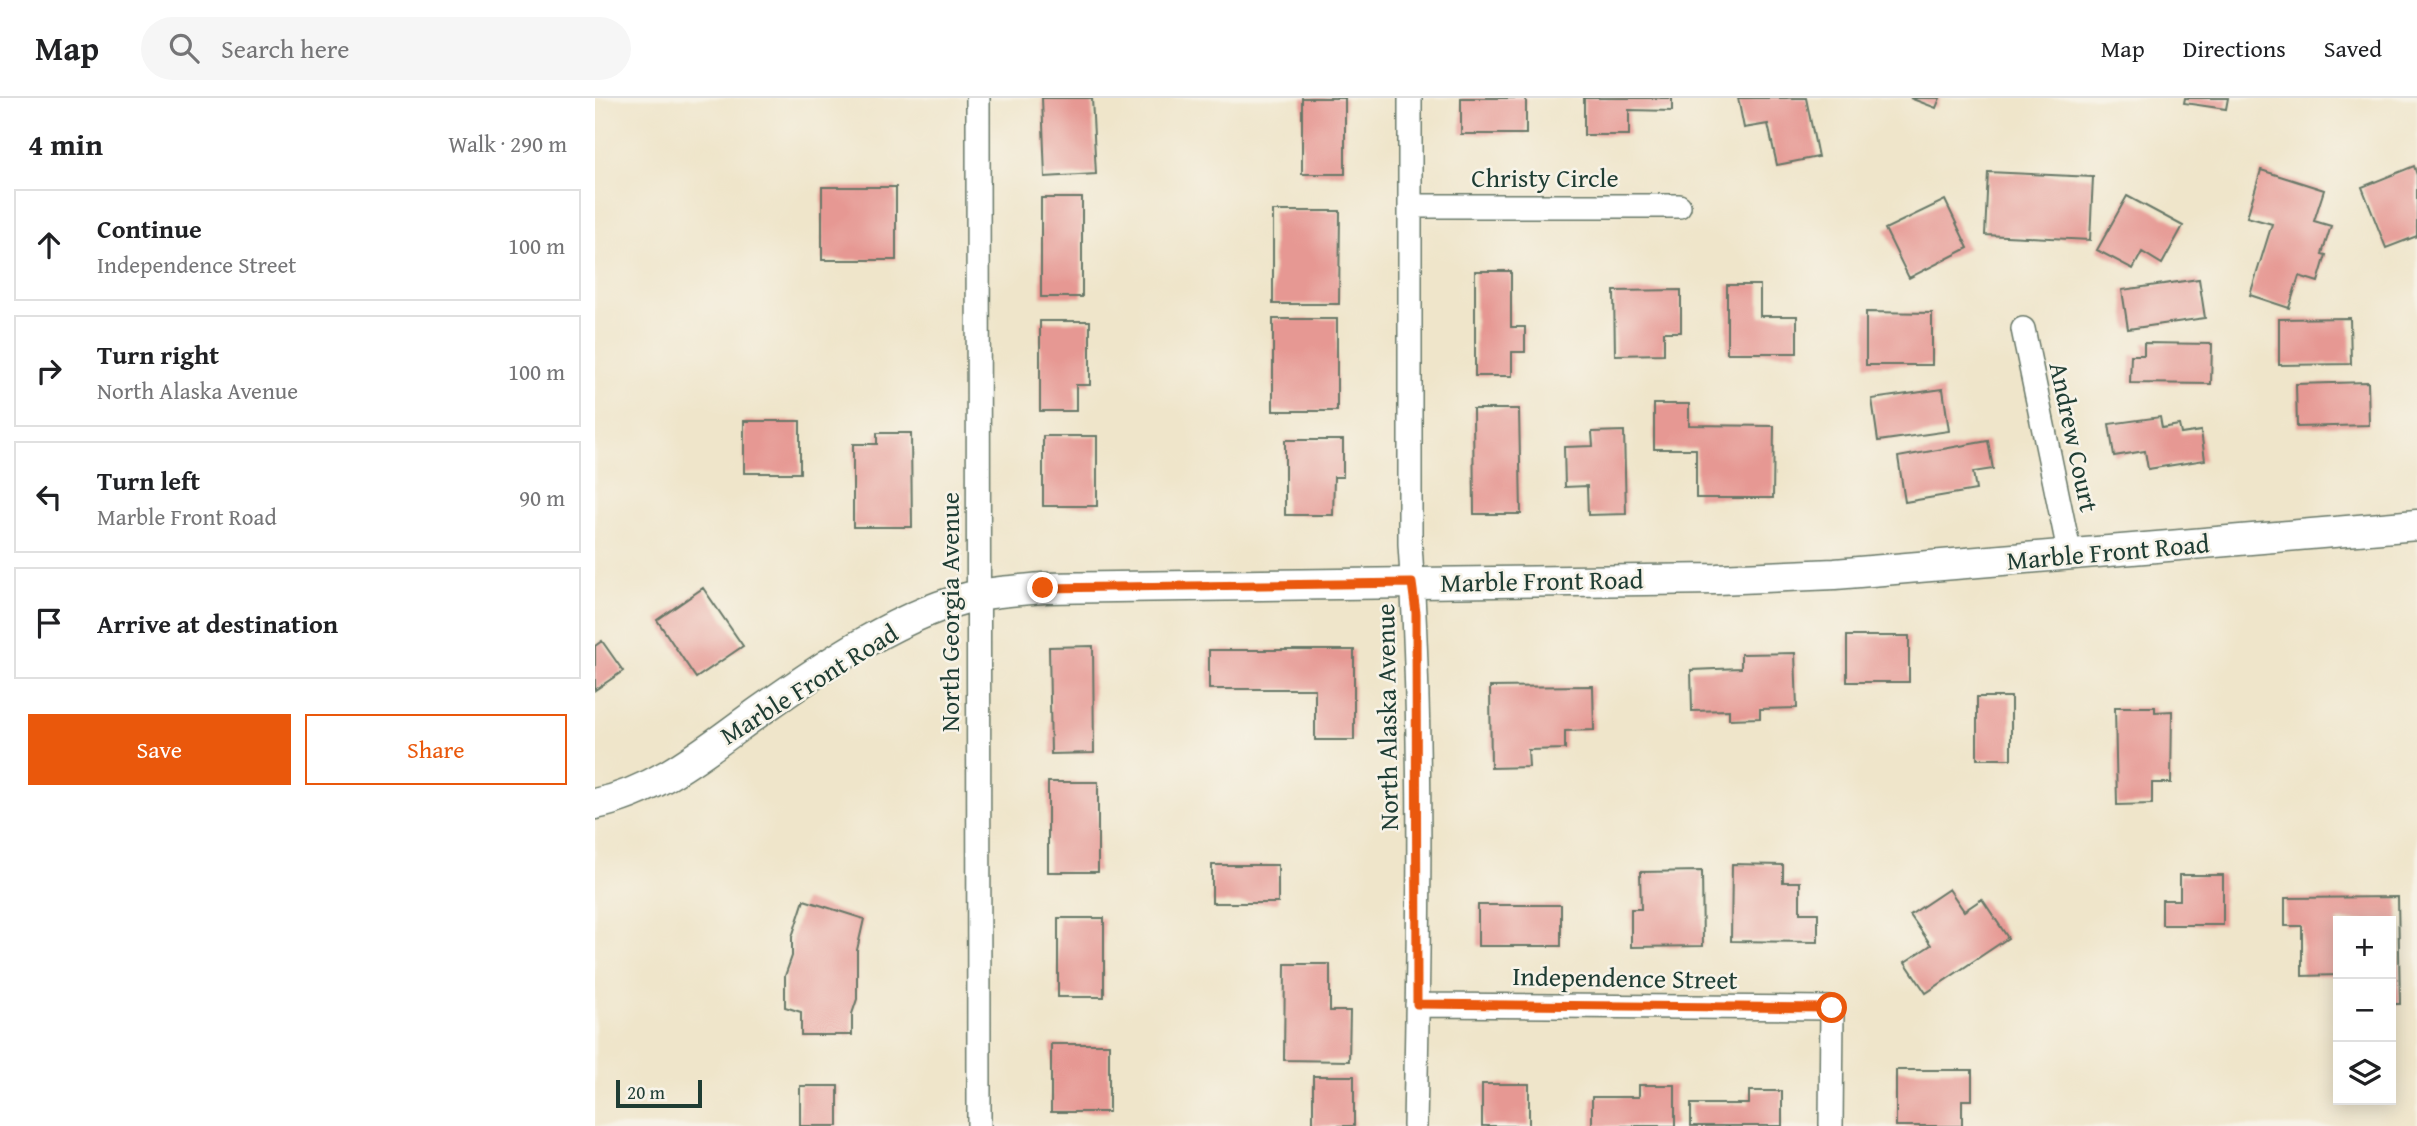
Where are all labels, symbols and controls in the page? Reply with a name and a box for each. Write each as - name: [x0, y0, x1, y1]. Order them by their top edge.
- search box: [141, 17, 631, 80]
- text: Map: [35, 24, 99, 72]
- icon: search: [165, 29, 203, 67]
- text: Search here: [221, 29, 349, 68]
- text: Map: [2101, 31, 2145, 66]
- text: Directions: [2183, 31, 2286, 66]
- text: Saved: [2324, 31, 2382, 66]
- text: 4 min: [28, 122, 103, 166]
- text: Walk · 290 m: [448, 127, 567, 160]
- street label: Christy Circle: [1471, 158, 1619, 197]
- text: Continue: [97, 209, 202, 248]
- icon: ahead: [30, 226, 68, 264]
- text: 100 m: [508, 229, 565, 262]
- text: Independence Street: [97, 248, 296, 281]
- text: Turn right: [97, 335, 219, 374]
- icon: right: [30, 352, 68, 390]
- text: 100 m: [508, 355, 565, 388]
- street label: Andrew Court: [2040, 358, 2109, 515]
- text: North Alaska Avenue: [97, 374, 298, 407]
- text: Turn left: [97, 461, 200, 500]
- icon: left: [30, 478, 68, 516]
- text: 90 m: [519, 481, 565, 514]
- street label: North Georgia Avenue: [930, 492, 969, 732]
- text: Marble Front Road: [97, 500, 277, 533]
- street label: Marble Front Road: [2005, 523, 2211, 580]
- street label: Marble Front Road: [1440, 559, 1644, 602]
- route end: [1027, 572, 1058, 603]
- street label: North Alaska Avenue: [1365, 603, 1408, 831]
- icon: arrive: [30, 604, 68, 642]
- text: Arrive at destination: [97, 604, 338, 643]
- street label: Marble Front Road: [712, 613, 905, 754]
- button: Save: [28, 714, 291, 785]
- button: Share: [305, 714, 567, 785]
- map controls: [2333, 916, 2396, 1105]
- button: +: [2333, 916, 2396, 979]
- street label: Independence Street: [1512, 956, 1738, 999]
- button: −: [2333, 979, 2396, 1042]
- route start: [1816, 992, 1847, 1023]
- button: layers: [2333, 1042, 2396, 1105]
- scale bar: [616, 1077, 702, 1109]
- text: 20 m: [627, 1078, 665, 1106]

